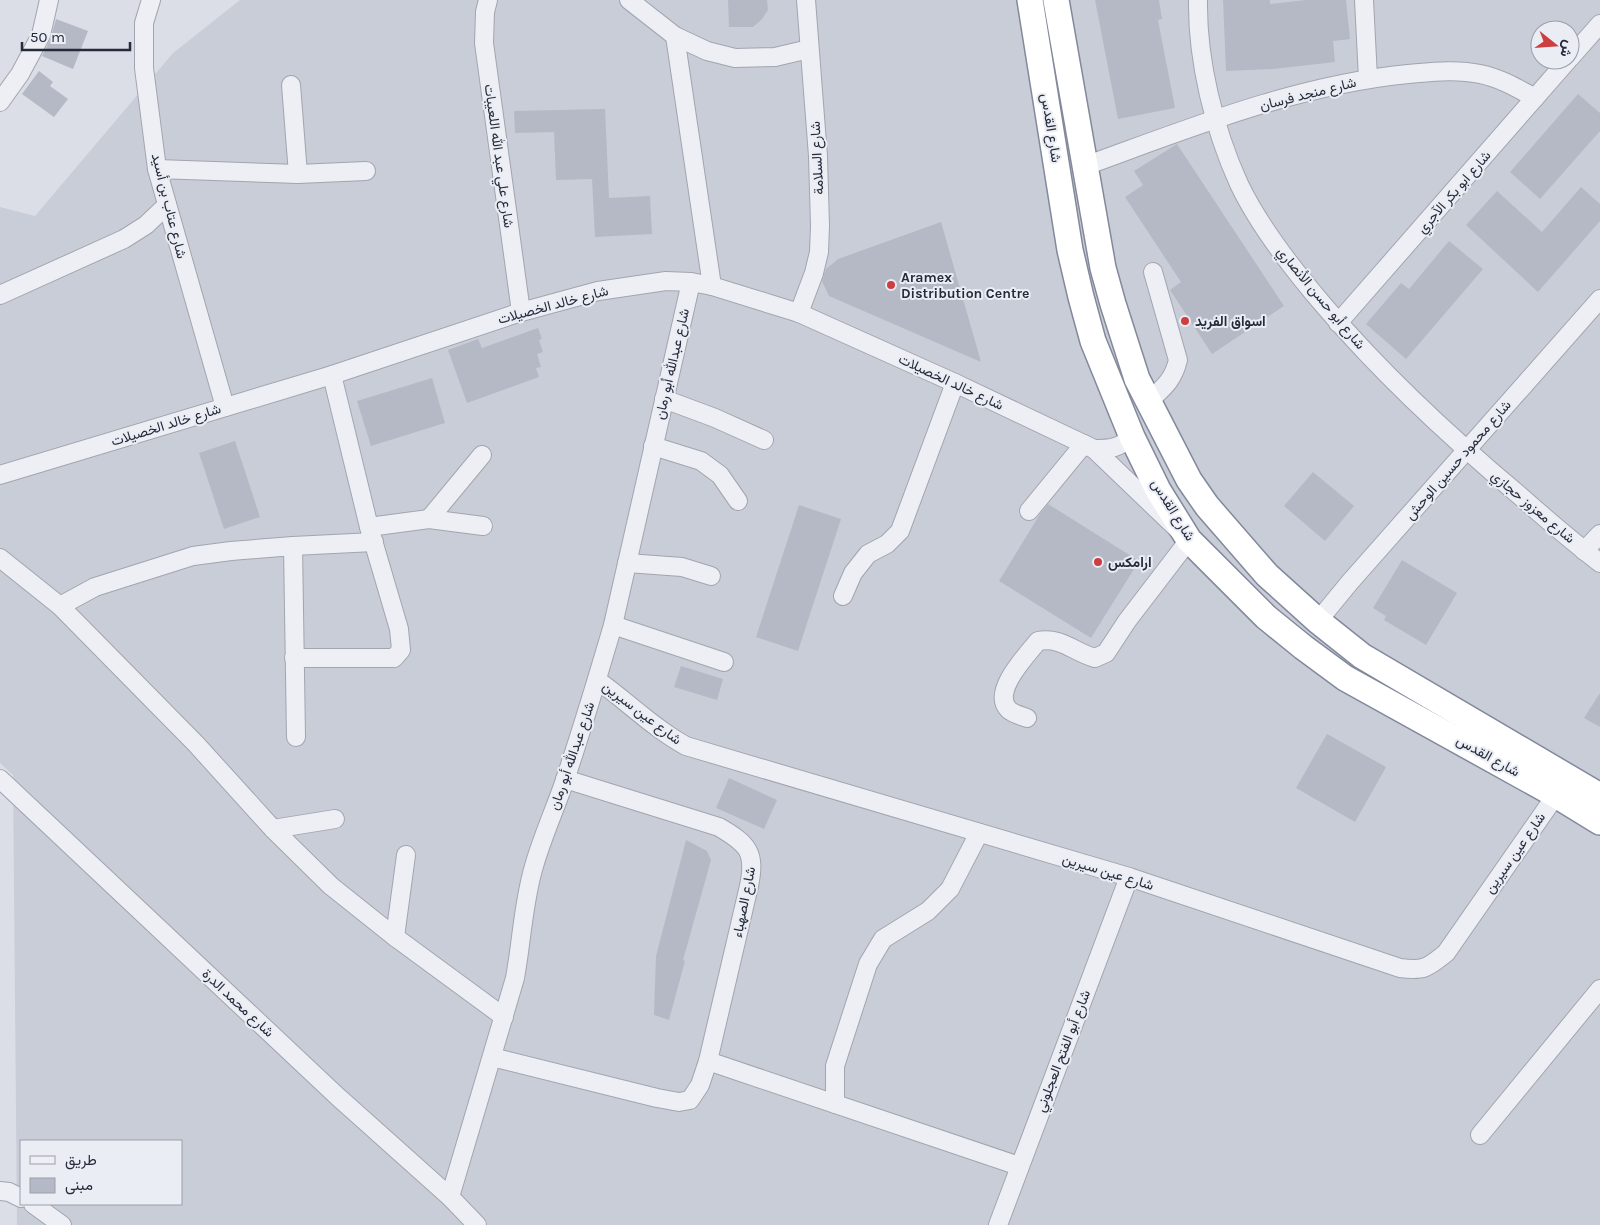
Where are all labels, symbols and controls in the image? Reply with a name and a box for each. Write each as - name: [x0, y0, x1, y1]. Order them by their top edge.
- scale bar: [22, 20, 130, 52]
- north arrow: [1530, 20, 1580, 70]
- text: 50 m: [30, 28, 65, 46]
- text: ش: [1556, 38, 1578, 59]
- street label: شارع منجد فرسان: [1258, 74, 1359, 116]
- street label: شارع علي عبد الله اللعيبات: [478, 83, 518, 229]
- street label: شارع القدس: [1035, 92, 1065, 164]
- street label: شارع السلامة: [807, 121, 829, 195]
- street label: شارع ابو بكر الآجري: [1413, 147, 1497, 239]
- street label: شارع عتاب بن أسيد: [146, 152, 190, 261]
- street label: شارع أبو حسن الأنصاري: [1271, 243, 1369, 355]
- place label: Aramex Distribution Centre: [901, 269, 1029, 302]
- marker: Aramex Distribution Centre: [885, 279, 897, 291]
- street label: شارع خالد الخصيلات: [496, 282, 611, 330]
- street label: شارع عبدالله أبو رمان: [651, 307, 695, 422]
- place label: اسواق الفريد: [1195, 313, 1266, 330]
- marker: اسواق الفريد: [1179, 315, 1191, 327]
- street label: شارع خالد الخصيلات: [895, 350, 1006, 416]
- street label: شارع محمود حسين الوحش: [1401, 397, 1516, 525]
- street label: شارع خالد الخصيلات: [109, 400, 224, 452]
- street label: شارع معزوز حجازي: [1486, 467, 1578, 549]
- street label: شارع القدس: [1146, 476, 1199, 545]
- place label: ارامكس: [1108, 554, 1152, 571]
- marker: ارامكس: [1092, 556, 1104, 568]
- street label: شارع عين سيرين: [598, 678, 685, 750]
- street label: شارع عبدالله أبو رمان: [546, 700, 600, 813]
- street label: شارع القدس: [1452, 732, 1523, 782]
- street label: شارع عين سيرين: [1481, 809, 1551, 898]
- street label: شارع عين سيرين: [1060, 850, 1156, 896]
- street label: شارع الصهباء: [729, 865, 761, 939]
- street label: شارع محمد الدرة: [197, 965, 278, 1042]
- street label: شارع أبو الفتح العجلوني: [1032, 988, 1097, 1115]
- legend: [20, 1140, 182, 1205]
- text: طريق: [65, 1151, 97, 1170]
- text: مبنى: [65, 1176, 93, 1195]

